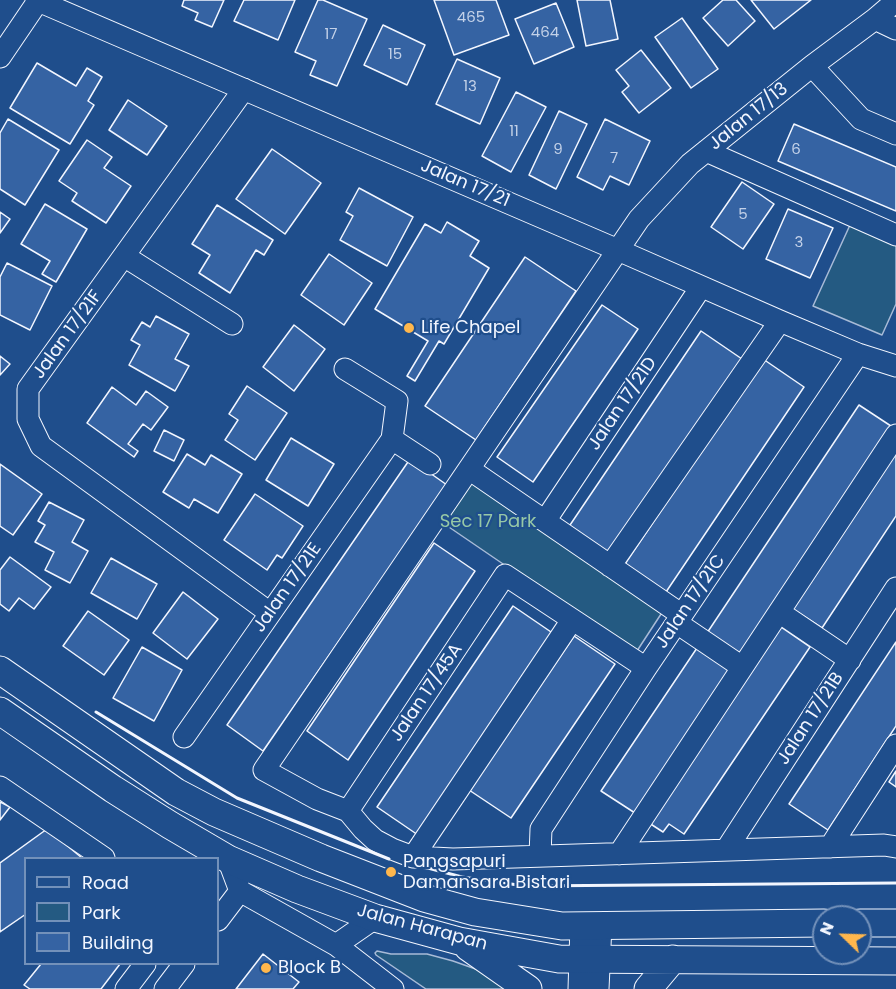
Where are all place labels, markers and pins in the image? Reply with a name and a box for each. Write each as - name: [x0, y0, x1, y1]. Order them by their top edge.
- place label: Life Chapel: [421, 317, 520, 339]
- marker: Life Chapel: [402, 321, 416, 335]
- place label: Pangsapuri Damansara Bistari: [403, 851, 570, 894]
- marker: Pangsapuri Damansara Bistari: [384, 865, 398, 879]
- place label: Block B: [278, 957, 341, 979]
- marker: Block B: [259, 961, 273, 975]

